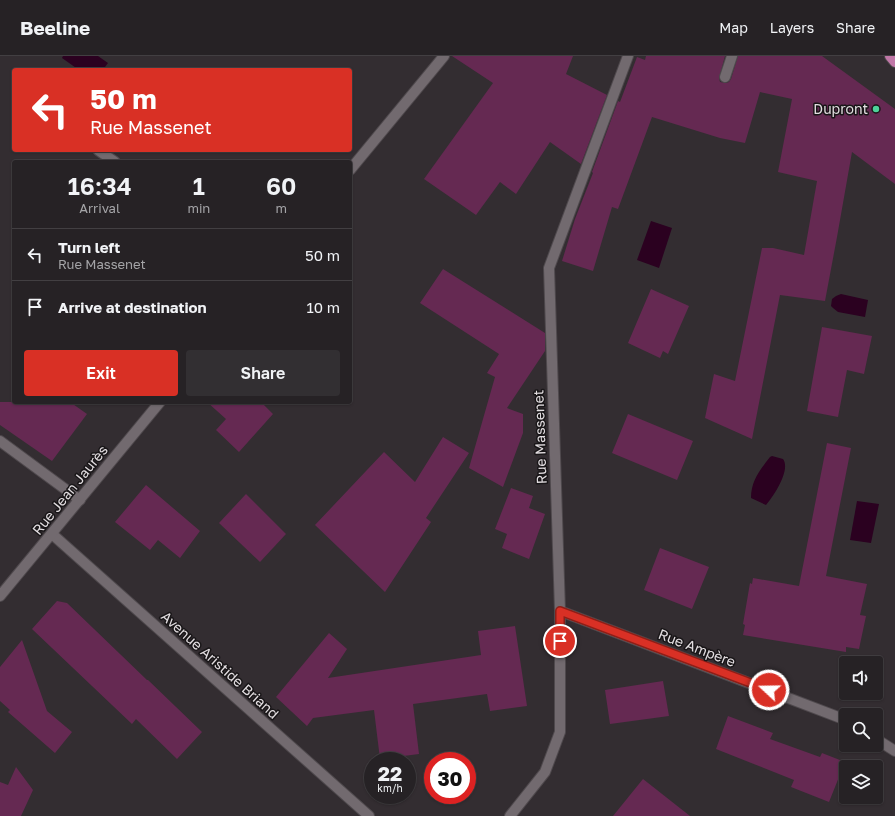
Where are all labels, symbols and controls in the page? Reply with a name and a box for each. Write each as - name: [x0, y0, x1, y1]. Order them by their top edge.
- text: Beeline: [20, 16, 90, 39]
- text: Map: [719, 19, 748, 36]
- text: Layers: [770, 19, 814, 36]
- text: Share: [836, 19, 875, 36]
- text: 50 m: [90, 82, 157, 115]
- icon: left: [24, 84, 76, 136]
- place label: Dupront: [813, 100, 868, 117]
- marker: Dupront: [871, 104, 881, 114]
- text: Rue Massenet: [90, 116, 212, 138]
- text: 16:34: [68, 171, 132, 200]
- text: 1: [193, 171, 205, 200]
- text: 60: [266, 171, 296, 200]
- text: Arrival: [79, 200, 120, 216]
- text: min: [187, 200, 210, 216]
- text: m: [275, 200, 287, 216]
- text: Turn left: [58, 238, 120, 256]
- icon: left: [24, 244, 46, 266]
- text: 50 m: [305, 246, 340, 264]
- text: Rue Massenet: [58, 256, 146, 272]
- icon: arrive: [24, 296, 46, 318]
- text: Arrive at destination: [58, 298, 207, 316]
- text: 10 m: [306, 298, 340, 316]
- button: Exit: [24, 350, 178, 396]
- button: Share: [186, 350, 340, 396]
- street label: Rue Massenet: [529, 389, 550, 485]
- street label: Rue Jean Jaurès: [28, 441, 111, 538]
- street label: Avenue Aristide Briand: [158, 607, 283, 722]
- pin: [543, 624, 577, 658]
- street label: Rue Ampère: [656, 625, 738, 670]
- icon: arrive: [549, 630, 571, 652]
- map controls: [839, 656, 883, 804]
- button: sound: [839, 656, 883, 700]
- position arrow: [748, 669, 790, 711]
- button: search: [839, 708, 883, 752]
- speed limit sign: 30: [424, 752, 476, 804]
- button: layers: [839, 760, 883, 804]
- text: 22: [378, 761, 402, 785]
- text: km/h: [377, 782, 403, 794]

